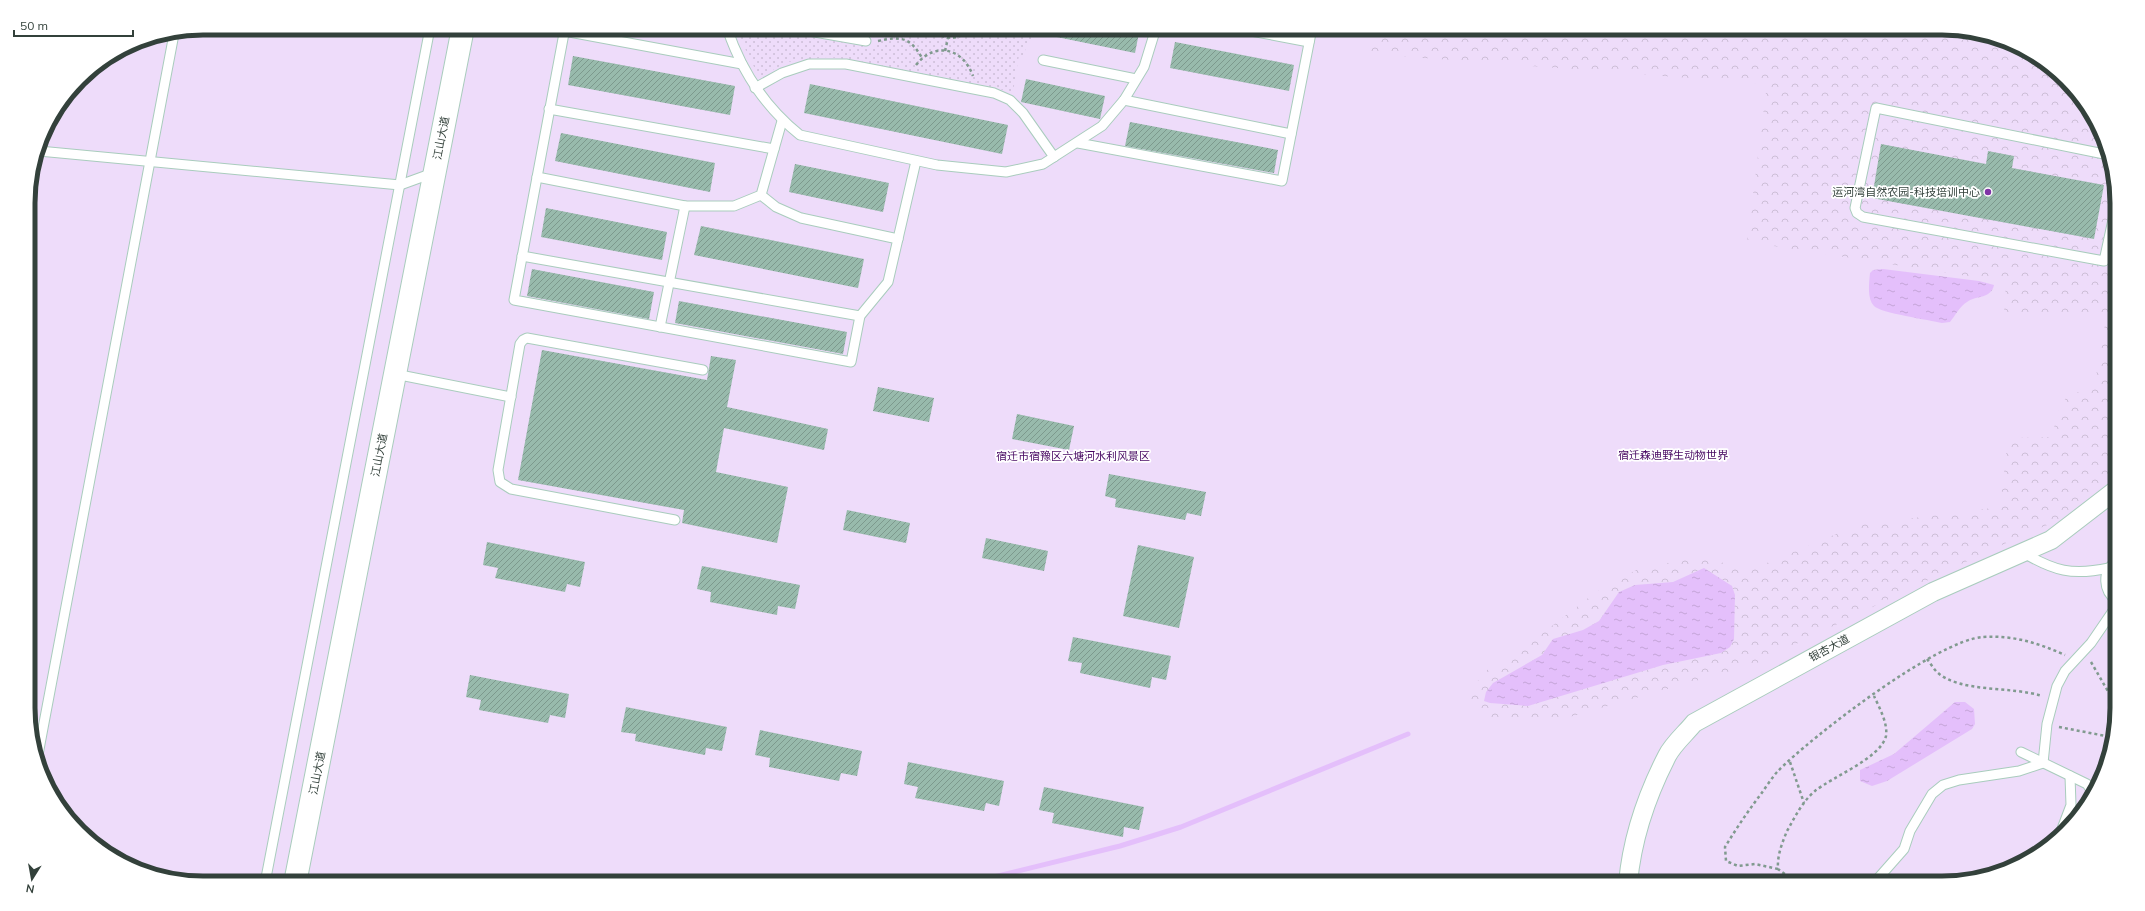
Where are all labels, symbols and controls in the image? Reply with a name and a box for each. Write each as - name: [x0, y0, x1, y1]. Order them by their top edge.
- scale bar: [14, 12, 133, 38]
- text: 50 m: [20, 18, 48, 33]
- street label: 江山大道: [430, 115, 452, 161]
- place label: 运河湾自然农园-科技培训中心: [1832, 185, 1980, 199]
- marker: 运河湾自然农园-科技培训中心: [1983, 187, 1993, 197]
- street label: 江山大道: [368, 432, 390, 478]
- park label: 宿迁森迪野生动物世界: [1618, 448, 1729, 462]
- park label: 宿迁市宿豫区六塘河水利风景区: [996, 449, 1150, 463]
- street label: 银杏大道: [1806, 631, 1852, 665]
- street label: 江山大道: [306, 750, 328, 796]
- north arrow: [12, 859, 52, 899]
- text: N: [25, 881, 36, 896]

